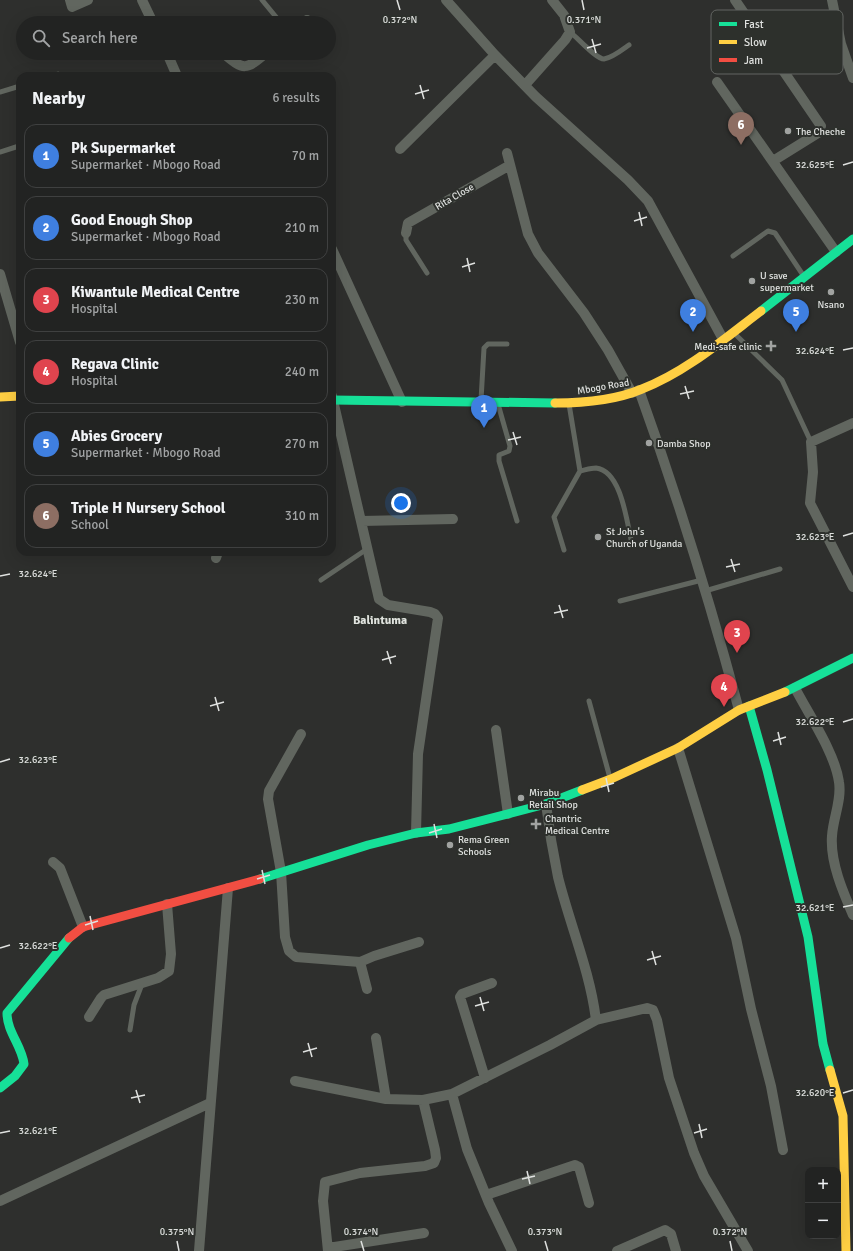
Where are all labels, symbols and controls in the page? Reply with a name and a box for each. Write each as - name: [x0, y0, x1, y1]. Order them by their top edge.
- legend: [711, 10, 843, 74]
- text: 0.372°N: [383, 14, 417, 26]
- text: 0.371°N: [567, 14, 601, 26]
- search box: [16, 16, 336, 60]
- text: Fast: [744, 18, 764, 31]
- icon: search: [30, 27, 52, 49]
- text: Search here: [62, 29, 138, 47]
- text: Slow: [744, 36, 767, 49]
- text: Jam: [744, 54, 763, 67]
- text: Nearby: [32, 88, 85, 109]
- text: 6 results: [272, 90, 320, 106]
- pin: 6: [728, 112, 754, 145]
- marker: The Cheche: [783, 126, 793, 136]
- place label: The Cheche: [796, 126, 845, 138]
- text: Pk Supermarket: [71, 139, 175, 157]
- text: 1: [42, 148, 50, 164]
- text: 70 m: [292, 148, 319, 164]
- text: Supermarket · Mbogo Road: [71, 157, 221, 173]
- text: 32.625°E: [796, 159, 835, 171]
- street label: Rita Close: [433, 181, 476, 213]
- text: Good Enough Shop: [71, 211, 193, 229]
- text: 2: [42, 220, 50, 236]
- text: 210 m: [285, 220, 319, 236]
- text: Supermarket · Mbogo Road: [71, 229, 221, 245]
- place label: U save supermarket: [760, 270, 814, 294]
- marker: U save supermarket: [747, 276, 757, 286]
- text: Kiwantule Medical Centre: [71, 283, 240, 301]
- marker: Nsano: [826, 287, 836, 297]
- text: 3: [42, 292, 50, 308]
- text: 230 m: [285, 292, 319, 308]
- pin: 2: [680, 299, 706, 332]
- pin: 5: [783, 299, 809, 332]
- place label: Nsano: [818, 299, 844, 311]
- text: Hospital: [71, 301, 118, 317]
- marker: Medi-safe clinic: [765, 340, 777, 352]
- place label: Medi-safe clinic: [694, 341, 762, 353]
- text: 32.624°E: [796, 345, 835, 357]
- text: Regava Clinic: [71, 355, 159, 373]
- text: 4: [42, 364, 50, 380]
- text: 240 m: [285, 364, 319, 380]
- text: Hospital: [71, 373, 118, 389]
- street label: Mbogo Road: [576, 377, 630, 397]
- pin: 1: [471, 395, 497, 428]
- text: Abies Grocery: [71, 427, 162, 445]
- text: 5: [42, 436, 50, 452]
- text: 270 m: [285, 436, 319, 452]
- marker: Damba Shop: [644, 438, 654, 448]
- place label: Damba Shop: [657, 438, 710, 450]
- text: Supermarket · Mbogo Road: [71, 445, 221, 461]
- your location: [391, 493, 411, 513]
- text: Triple H Nursery School: [71, 499, 226, 517]
- text: 6: [42, 508, 50, 524]
- text: 310 m: [285, 508, 319, 524]
- text: School: [71, 517, 109, 533]
- place label: St John's Church of Uganda: [606, 526, 682, 550]
- text: 32.623°E: [796, 531, 835, 543]
- marker: St John's Church of Uganda: [593, 532, 603, 542]
- text: 32.624°E: [19, 568, 58, 580]
- district label: Balintuma: [353, 613, 407, 628]
- pin: 3: [724, 620, 750, 653]
- pin: 4: [711, 674, 737, 707]
- text: 32.622°E: [796, 716, 835, 728]
- text: 32.623°E: [19, 754, 58, 766]
- place label: Mirabu Retail Shop: [529, 787, 578, 811]
- marker: Mirabu Retail Shop: [516, 793, 526, 803]
- place label: Chantric Medical Centre: [545, 813, 609, 837]
- marker: Chantric Medical Centre: [530, 818, 542, 830]
- place label: Rema Green Schools: [458, 834, 510, 858]
- marker: Rema Green Schools: [445, 840, 455, 850]
- text: 32.621°E: [796, 902, 835, 914]
- text: 32.622°E: [19, 940, 58, 952]
- text: 32.620°E: [796, 1087, 835, 1099]
- text: 32.621°E: [19, 1125, 58, 1137]
- map controls: [805, 1167, 841, 1239]
- button: +: [805, 1167, 841, 1203]
- button: −: [805, 1203, 841, 1239]
- text: 0.375°N: [160, 1226, 194, 1238]
- text: 0.374°N: [344, 1226, 378, 1238]
- text: 0.373°N: [528, 1226, 562, 1238]
- text: 0.372°N: [713, 1226, 747, 1238]

